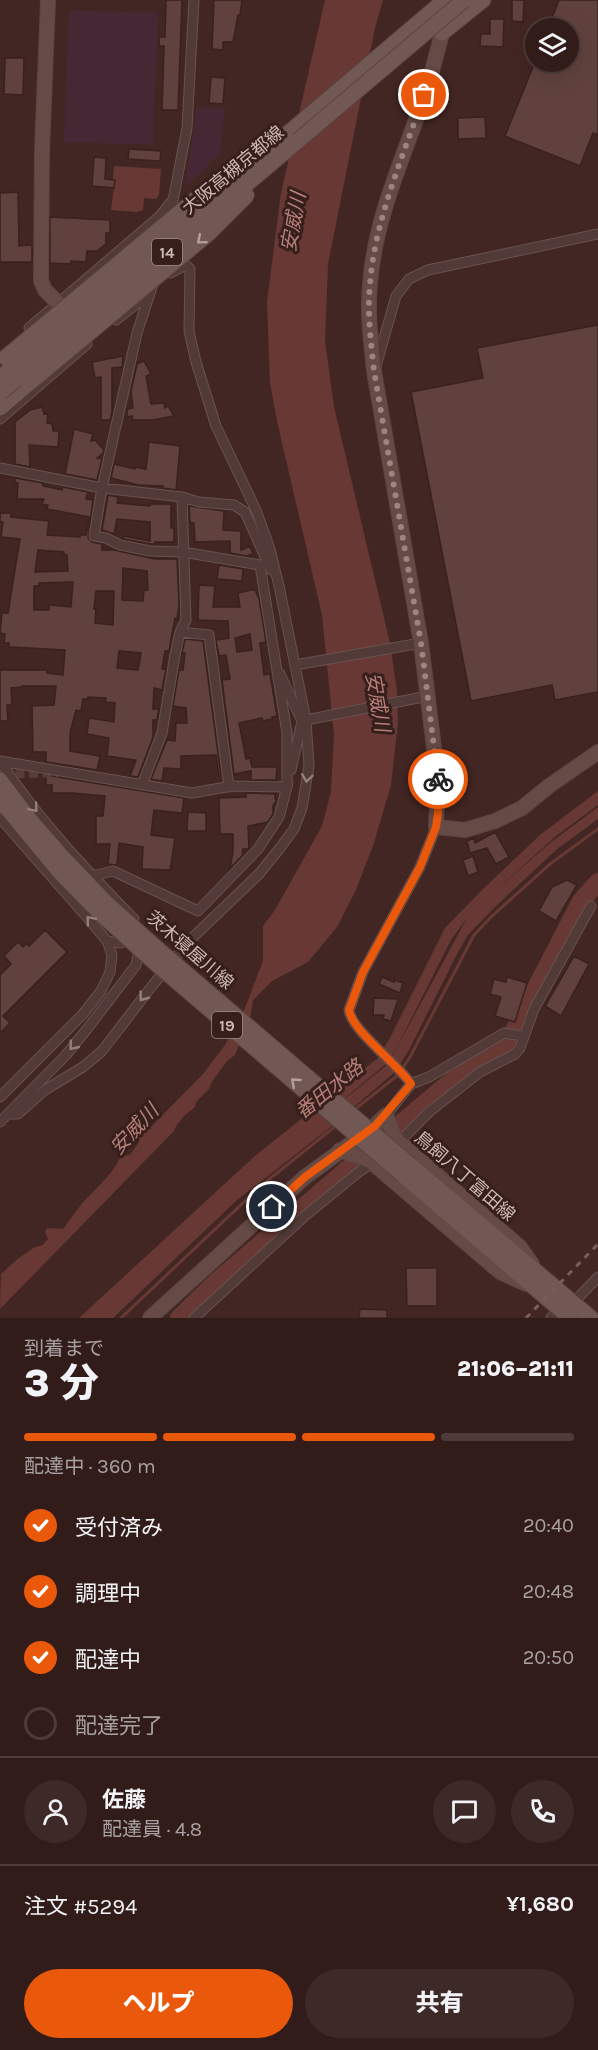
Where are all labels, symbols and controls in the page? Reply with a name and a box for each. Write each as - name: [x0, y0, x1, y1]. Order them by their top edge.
- map controls: [525, 18, 579, 72]
- button: layers: [525, 18, 579, 72]
- pin: [398, 69, 449, 120]
- icon: bag: [407, 78, 440, 111]
- street label: 大阪高槻京都線: [178, 121, 288, 219]
- water label: 安威川: [277, 189, 310, 254]
- one-way arrow: [197, 232, 208, 243]
- road number: 14: [152, 239, 182, 265]
- water label: 安威川: [361, 671, 394, 736]
- courier: [408, 749, 468, 809]
- icon: bike: [422, 763, 455, 796]
- one-way arrow: [301, 773, 314, 783]
- one-way arrow: [27, 801, 38, 812]
- street label: 茨木寝屋川線: [142, 906, 238, 994]
- one-way arrow: [86, 916, 97, 927]
- one-way arrow: [139, 990, 150, 1001]
- road number: 19: [212, 1012, 242, 1038]
- one-way arrow: [70, 1039, 81, 1050]
- water label: 番田水路: [291, 1054, 369, 1123]
- one-way arrow: [291, 1078, 302, 1089]
- water label: 安威川: [105, 1098, 165, 1159]
- street label: 鳥飼八丁富田線: [410, 1126, 520, 1226]
- pin: [246, 1181, 297, 1232]
- icon: home: [255, 1190, 288, 1223]
- text: 到着まで: [24, 1337, 104, 1360]
- text: 21:06–21:11: [457, 1356, 574, 1382]
- text: 3 分: [24, 1360, 99, 1406]
- text: 配達中 · 360 m: [24, 1455, 156, 1478]
- icon: check: [24, 1509, 57, 1542]
- text: 20:40: [523, 1514, 574, 1537]
- text: 受付済み: [75, 1515, 163, 1541]
- icon: check: [24, 1575, 57, 1608]
- text: 20:48: [522, 1580, 574, 1603]
- text: 調理中: [75, 1581, 141, 1607]
- icon: check: [24, 1641, 57, 1674]
- text: 20:50: [523, 1646, 574, 1669]
- text: 配達中: [75, 1647, 141, 1673]
- text: 配達完了: [75, 1713, 163, 1739]
- button: person: [24, 1780, 87, 1843]
- button: chat: [433, 1780, 496, 1843]
- button: phone: [511, 1780, 574, 1843]
- text: 佐藤: [102, 1787, 146, 1813]
- text: 配達員 · 4.8: [102, 1818, 202, 1841]
- text: ¥1,680: [506, 1891, 574, 1917]
- text: 注文 #5294: [24, 1894, 137, 1920]
- button: ヘルプ: [24, 1969, 293, 2038]
- button: 共有: [305, 1969, 574, 2038]

